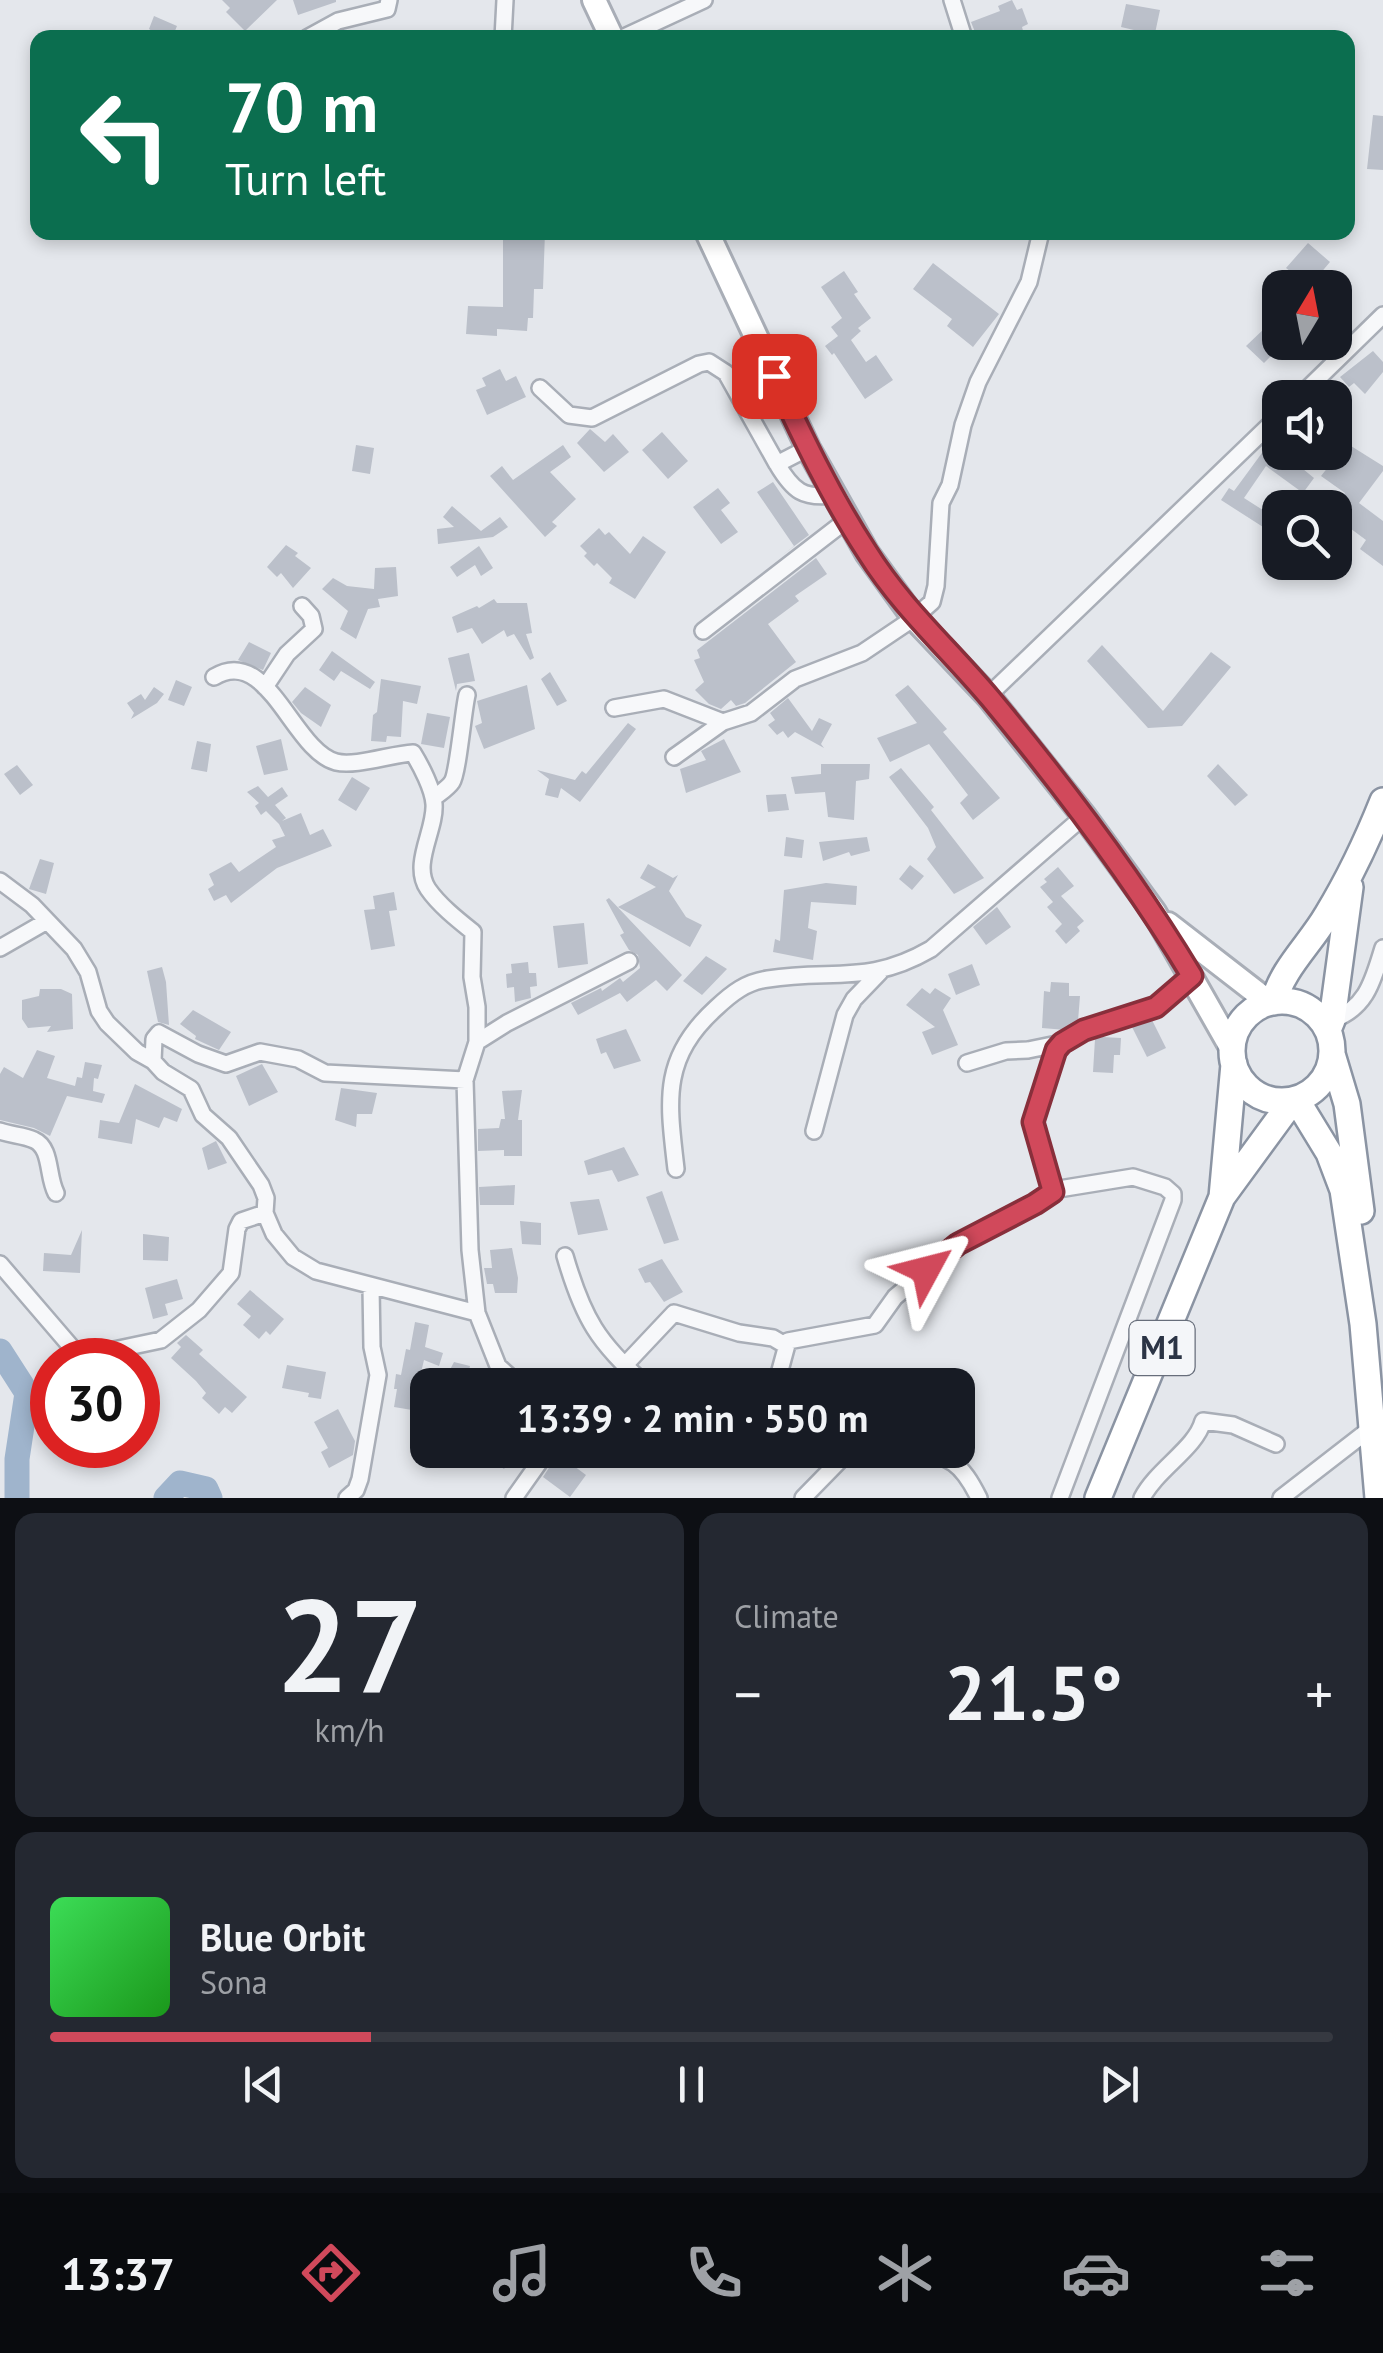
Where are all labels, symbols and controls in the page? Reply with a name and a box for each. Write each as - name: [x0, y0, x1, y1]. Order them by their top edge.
- text: 70 m: [225, 61, 378, 151]
- icon: left: [60, 70, 190, 200]
- text: Turn left: [225, 149, 386, 207]
- north arrow: [1262, 270, 1352, 360]
- map controls: [1262, 270, 1352, 580]
- pin: [732, 334, 817, 419]
- icon: arrive: [747, 349, 802, 404]
- button: sound: [1262, 380, 1352, 470]
- button: search: [1262, 490, 1352, 580]
- position arrow: [874, 1218, 978, 1322]
- road number: M1: [1130, 1321, 1194, 1375]
- speed limit sign: 30: [30, 1338, 160, 1468]
- text: 13:39 · 2 min · 550 m: [517, 1393, 868, 1442]
- text: 27: [276, 1560, 423, 1728]
- text: Climate: [734, 1595, 839, 1637]
- text: 21.5°: [944, 1644, 1123, 1741]
- text: −: [734, 1658, 762, 1729]
- text: +: [1305, 1658, 1333, 1729]
- text: km/h: [314, 1709, 385, 1751]
- text: Blue Orbit: [200, 1912, 365, 1961]
- text: Sona: [200, 1961, 268, 2003]
- icon: previous: [236, 2057, 291, 2112]
- icon: pause: [664, 2057, 719, 2112]
- icon: next: [1092, 2057, 1147, 2112]
- icon: directions: [296, 2238, 366, 2308]
- icon: music: [487, 2238, 557, 2308]
- icon: phone: [679, 2238, 749, 2308]
- icon: climate: [870, 2238, 940, 2308]
- icon: car: [1061, 2238, 1131, 2308]
- icon: filters: [1252, 2238, 1322, 2308]
- text: 13:37: [61, 2244, 175, 2302]

